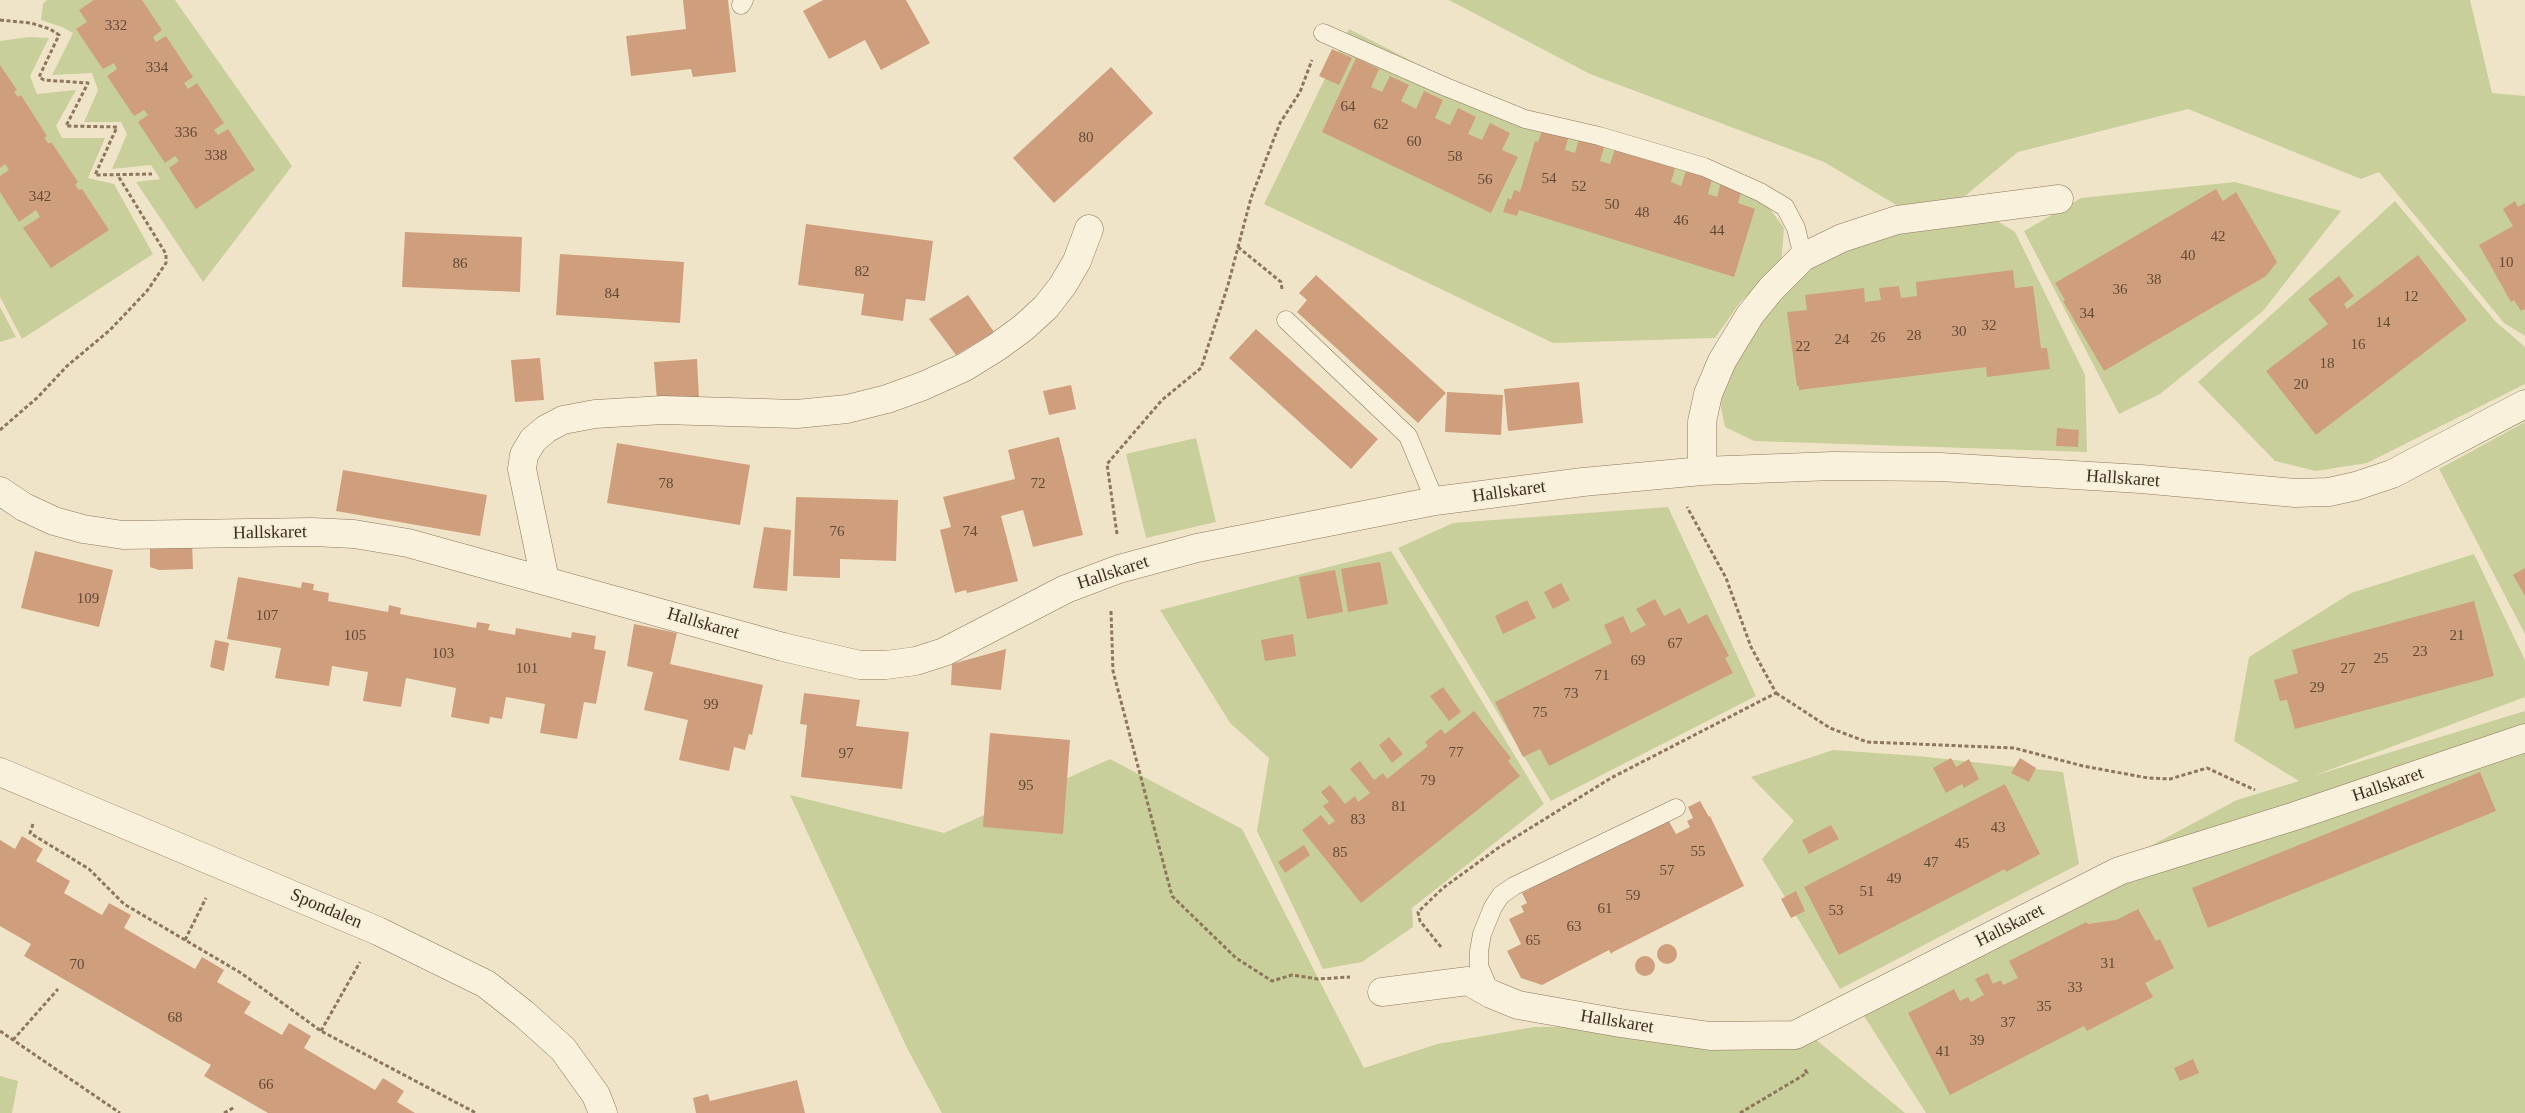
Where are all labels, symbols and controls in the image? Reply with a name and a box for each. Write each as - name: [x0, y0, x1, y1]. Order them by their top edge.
- house number: 332: [105, 17, 127, 35]
- house number: 334: [146, 59, 168, 77]
- house number: 64: [1340, 98, 1356, 116]
- house number: 62: [1374, 116, 1388, 134]
- house number: 336: [175, 124, 197, 142]
- house number: 80: [1078, 129, 1094, 147]
- house number: 60: [1406, 133, 1422, 151]
- house number: 338: [205, 147, 227, 165]
- house number: 58: [1448, 148, 1462, 166]
- house number: 54: [1542, 170, 1556, 188]
- house number: 56: [1478, 171, 1492, 189]
- house number: 52: [1572, 178, 1586, 196]
- house number: 342: [29, 188, 51, 206]
- house number: 50: [1604, 196, 1620, 214]
- house number: 48: [1634, 204, 1650, 222]
- house number: 46: [1674, 212, 1688, 230]
- house number: 44: [1710, 222, 1724, 240]
- house number: 42: [2210, 228, 2226, 246]
- house number: 40: [2180, 247, 2196, 265]
- house number: 10: [2498, 254, 2514, 272]
- house number: 86: [452, 255, 468, 273]
- house number: 82: [854, 263, 870, 281]
- house number: 38: [2146, 271, 2162, 289]
- house number: 36: [2112, 281, 2128, 299]
- house number: 84: [604, 285, 620, 303]
- house number: 12: [2404, 288, 2418, 306]
- house number: 34: [2080, 305, 2094, 323]
- house number: 14: [2376, 314, 2390, 332]
- house number: 32: [1982, 317, 1996, 335]
- house number: 30: [1952, 323, 1966, 341]
- house number: 28: [1906, 327, 1922, 345]
- house number: 26: [1870, 329, 1886, 347]
- house number: 24: [1834, 331, 1850, 349]
- house number: 16: [2350, 336, 2366, 354]
- house number: 22: [1796, 338, 1810, 356]
- house number: 18: [2320, 355, 2334, 373]
- house number: 20: [2294, 376, 2308, 394]
- street label: Hallskaret: [2085, 466, 2161, 492]
- house number: 78: [658, 475, 674, 493]
- house number: 72: [1030, 475, 1046, 493]
- street label: Hallskaret: [1471, 476, 1547, 508]
- street label: Hallskaret: [233, 522, 307, 544]
- house number: 76: [830, 523, 844, 541]
- house number: 74: [962, 523, 978, 541]
- street label: Hallskaret: [1074, 551, 1152, 595]
- house number: 109: [77, 590, 99, 608]
- street label: Hallskaret: [664, 603, 742, 645]
- house number: 107: [256, 607, 278, 625]
- house number: 105: [344, 627, 366, 645]
- house number: 21: [2450, 627, 2464, 645]
- house number: 67: [1668, 635, 1682, 653]
- house number: 23: [2412, 643, 2428, 661]
- house number: 103: [432, 645, 454, 663]
- house number: 25: [2374, 650, 2388, 668]
- house number: 69: [1630, 652, 1646, 670]
- house number: 101: [516, 660, 538, 678]
- house number: 27: [2340, 660, 2356, 678]
- house number: 71: [1594, 667, 1610, 685]
- house number: 29: [2310, 679, 2324, 697]
- house number: 73: [1564, 685, 1578, 703]
- house number: 99: [704, 696, 718, 714]
- house number: 75: [1532, 704, 1548, 722]
- house number: 77: [1448, 744, 1464, 762]
- house number: 97: [838, 745, 854, 763]
- street label: Hallskaret: [2350, 763, 2426, 807]
- house number: 79: [1420, 772, 1436, 790]
- house number: 95: [1018, 777, 1034, 795]
- house number: 81: [1392, 798, 1406, 816]
- house number: 83: [1350, 811, 1366, 829]
- house number: 43: [1990, 819, 2006, 837]
- house number: 45: [1954, 835, 1970, 853]
- house number: 55: [1690, 843, 1706, 861]
- house number: 85: [1332, 844, 1348, 862]
- house number: 47: [1924, 854, 1938, 872]
- house number: 57: [1660, 862, 1674, 880]
- house number: 49: [1886, 870, 1902, 888]
- house number: 51: [1860, 883, 1874, 901]
- street label: Spondalen: [287, 884, 365, 934]
- house number: 59: [1626, 887, 1640, 905]
- house number: 61: [1598, 900, 1612, 918]
- street label: Hallskaret: [1972, 900, 2048, 952]
- house number: 53: [1828, 902, 1844, 920]
- house number: 63: [1566, 918, 1582, 936]
- house number: 65: [1526, 932, 1540, 950]
- house number: 31: [2100, 955, 2116, 973]
- house number: 70: [70, 956, 84, 974]
- house number: 33: [2068, 979, 2082, 997]
- house number: 35: [2036, 998, 2052, 1016]
- street label: Hallskaret: [1579, 1006, 1655, 1038]
- house number: 68: [168, 1009, 182, 1027]
- house number: 37: [2000, 1014, 2016, 1032]
- house number: 39: [1970, 1032, 1984, 1050]
- house number: 41: [1936, 1043, 1950, 1061]
- house number: 66: [258, 1076, 274, 1094]

